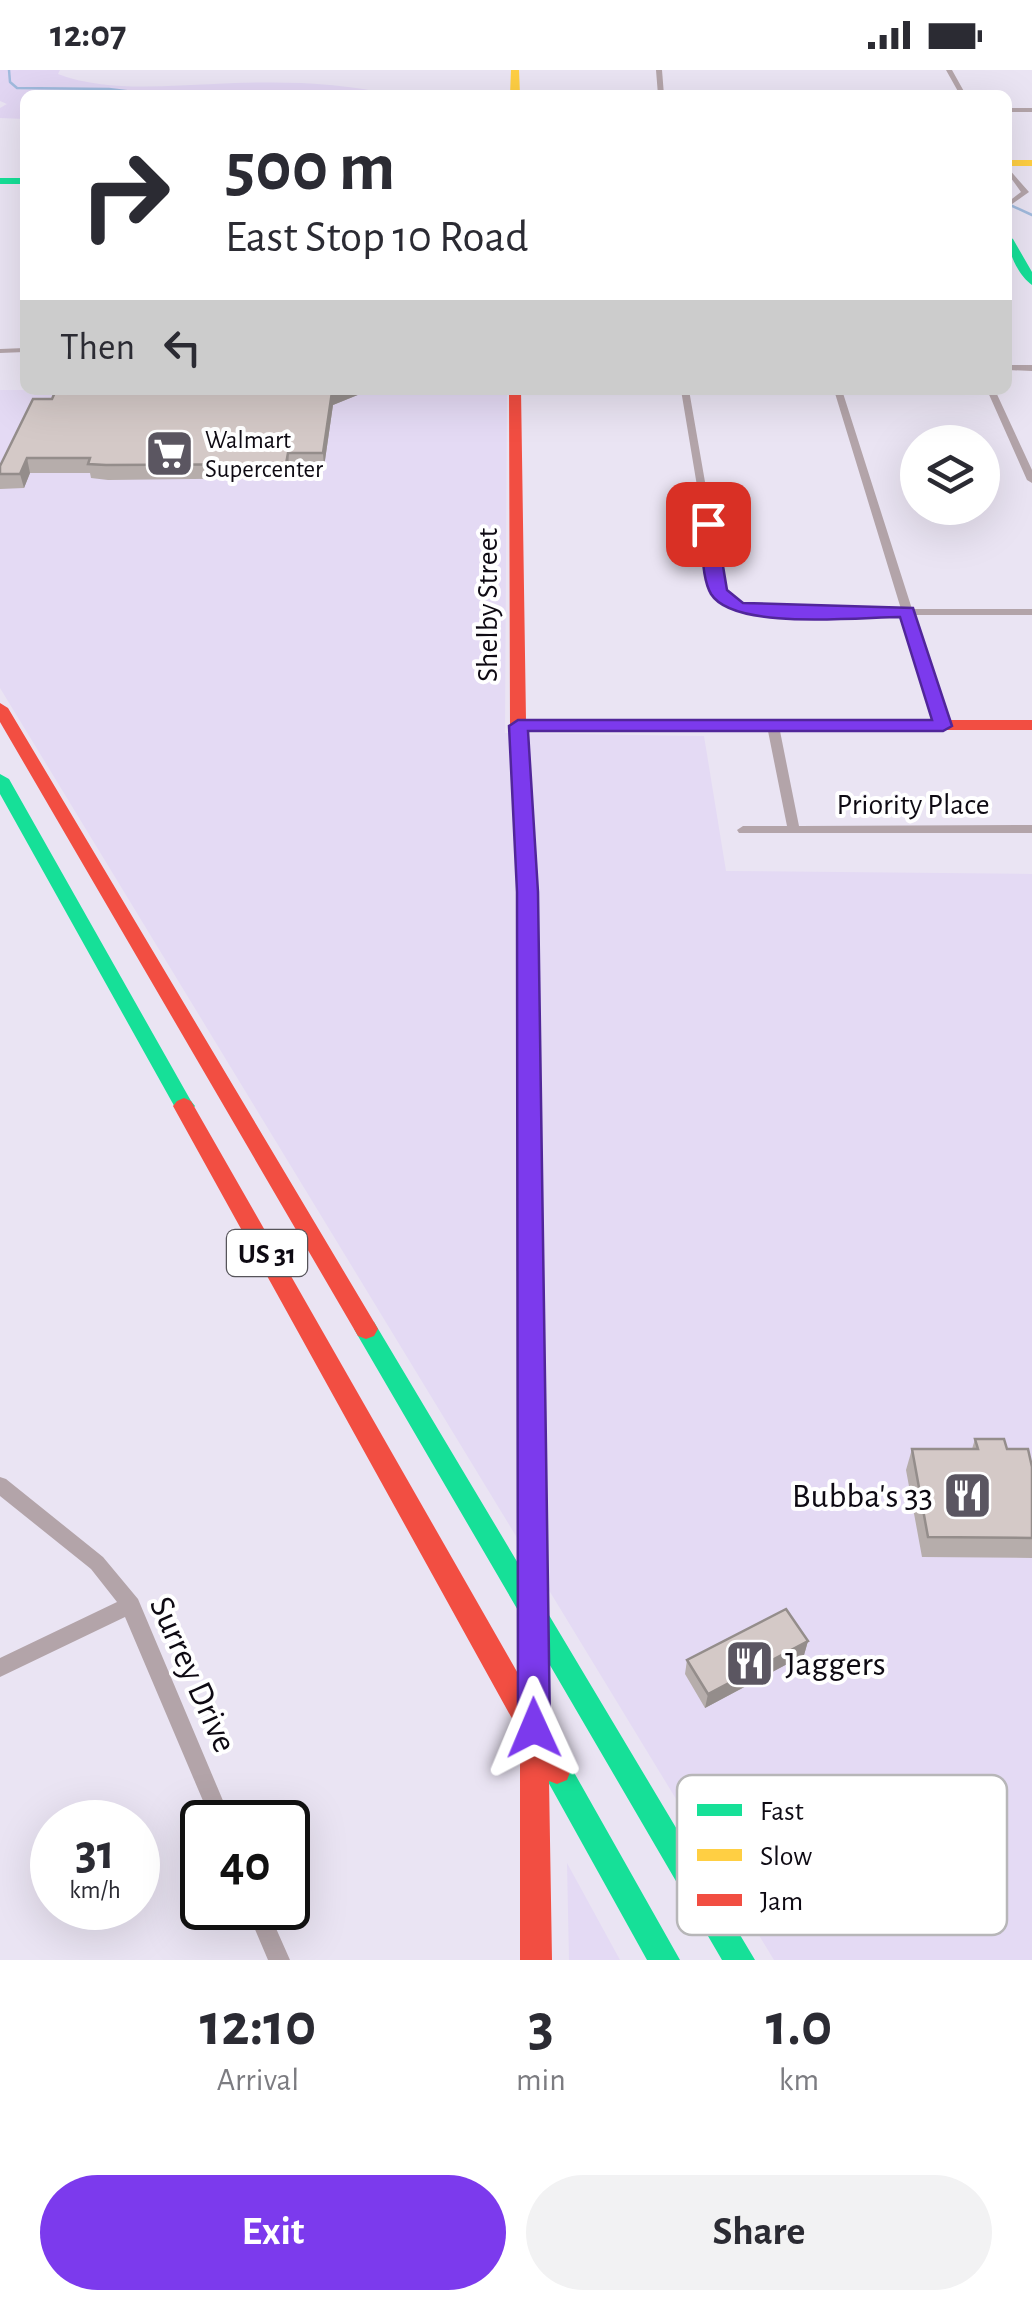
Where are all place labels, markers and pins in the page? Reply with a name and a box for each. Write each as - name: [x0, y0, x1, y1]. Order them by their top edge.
- supermarket icon: Walmart Supercenter: [144, 427, 196, 479]
- place label: Walmart Supercenter: [205, 428, 323, 482]
- pin: [666, 482, 751, 567]
- restaurant icon: Bubba's 33: [942, 1469, 994, 1521]
- place label: Bubba's 33: [792, 1479, 933, 1514]
- restaurant icon: Jaggers: [724, 1637, 776, 1689]
- place label: Jaggers: [785, 1647, 886, 1682]

